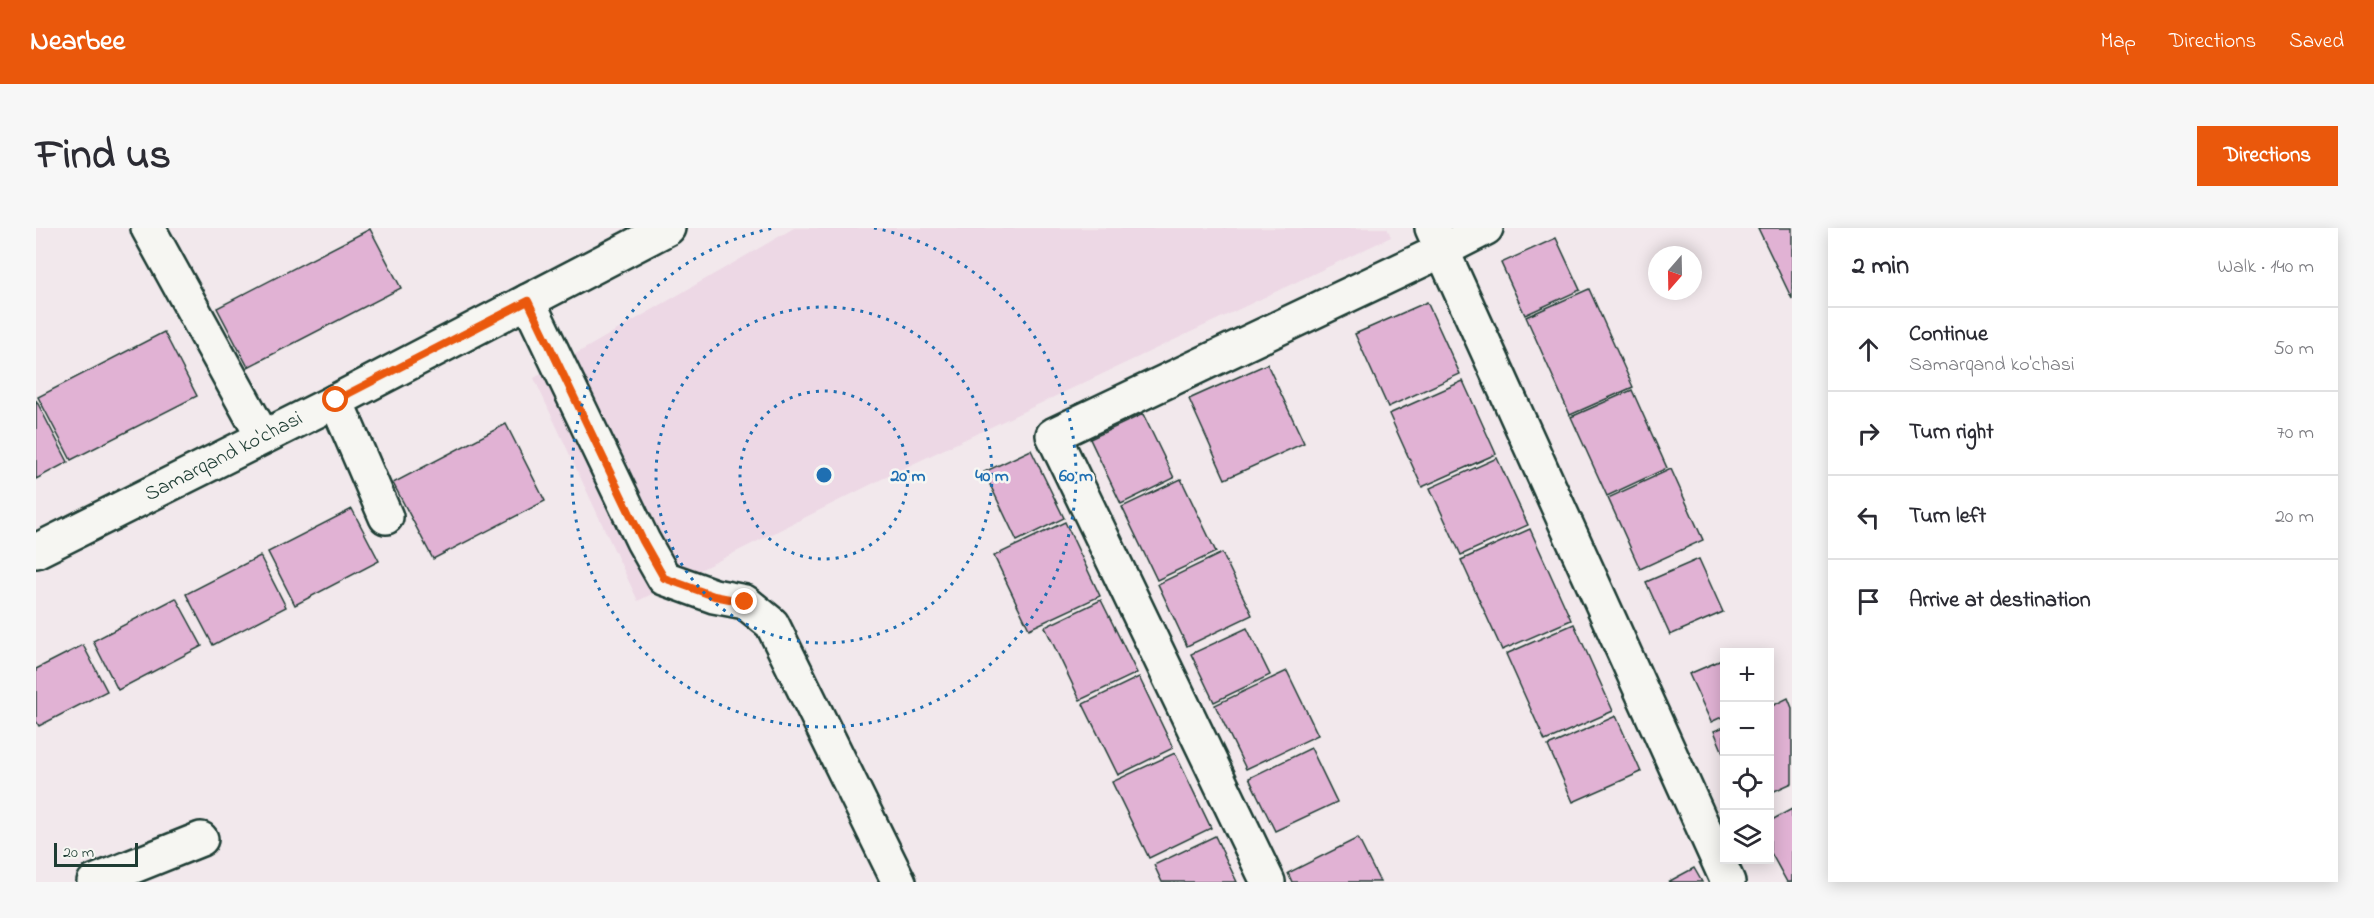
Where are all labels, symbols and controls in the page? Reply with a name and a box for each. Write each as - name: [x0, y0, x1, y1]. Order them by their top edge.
- text: Nearbee: [30, 22, 125, 63]
- text: Map: [2100, 27, 2136, 57]
- text: Directions: [2169, 27, 2256, 57]
- text: Saved: [2289, 27, 2344, 57]
- text: Find us: [36, 126, 171, 187]
- button: Directions: [2197, 126, 2338, 186]
- north arrow: [1648, 246, 1702, 300]
- text: 2 min: [1852, 248, 1909, 286]
- text: Walk · 140 m: [2218, 253, 2314, 282]
- text: Continue: [1909, 319, 1988, 351]
- icon: ahead: [1852, 333, 1885, 366]
- text: 50 m: [2273, 335, 2314, 364]
- text: Samarqand ko'chasi: [1909, 351, 2075, 380]
- route start: [322, 386, 348, 412]
- street label: Samarqand ko'chasi: [140, 404, 308, 510]
- icon: right: [1852, 417, 1885, 450]
- text: Turn right: [1909, 417, 1994, 449]
- text: 70 m: [2277, 419, 2314, 448]
- text: 20 m: [889, 464, 926, 490]
- text: 40 m: [975, 464, 1009, 490]
- text: 60 m: [1059, 464, 1093, 490]
- centre of rings: [814, 465, 834, 485]
- icon: left: [1852, 501, 1885, 534]
- text: Turn left: [1909, 501, 1986, 533]
- text: 20 m: [2275, 503, 2314, 532]
- icon: arrive: [1852, 585, 1885, 618]
- text: Arrive at destination: [1909, 585, 2091, 617]
- route end: [731, 588, 757, 614]
- map controls: [1720, 648, 1774, 864]
- button: +: [1720, 648, 1774, 702]
- button: −: [1720, 702, 1774, 756]
- button: locate: [1720, 756, 1774, 810]
- button: layers: [1720, 810, 1774, 864]
- scale bar: [54, 840, 138, 868]
- text: 20 m: [63, 841, 94, 865]

